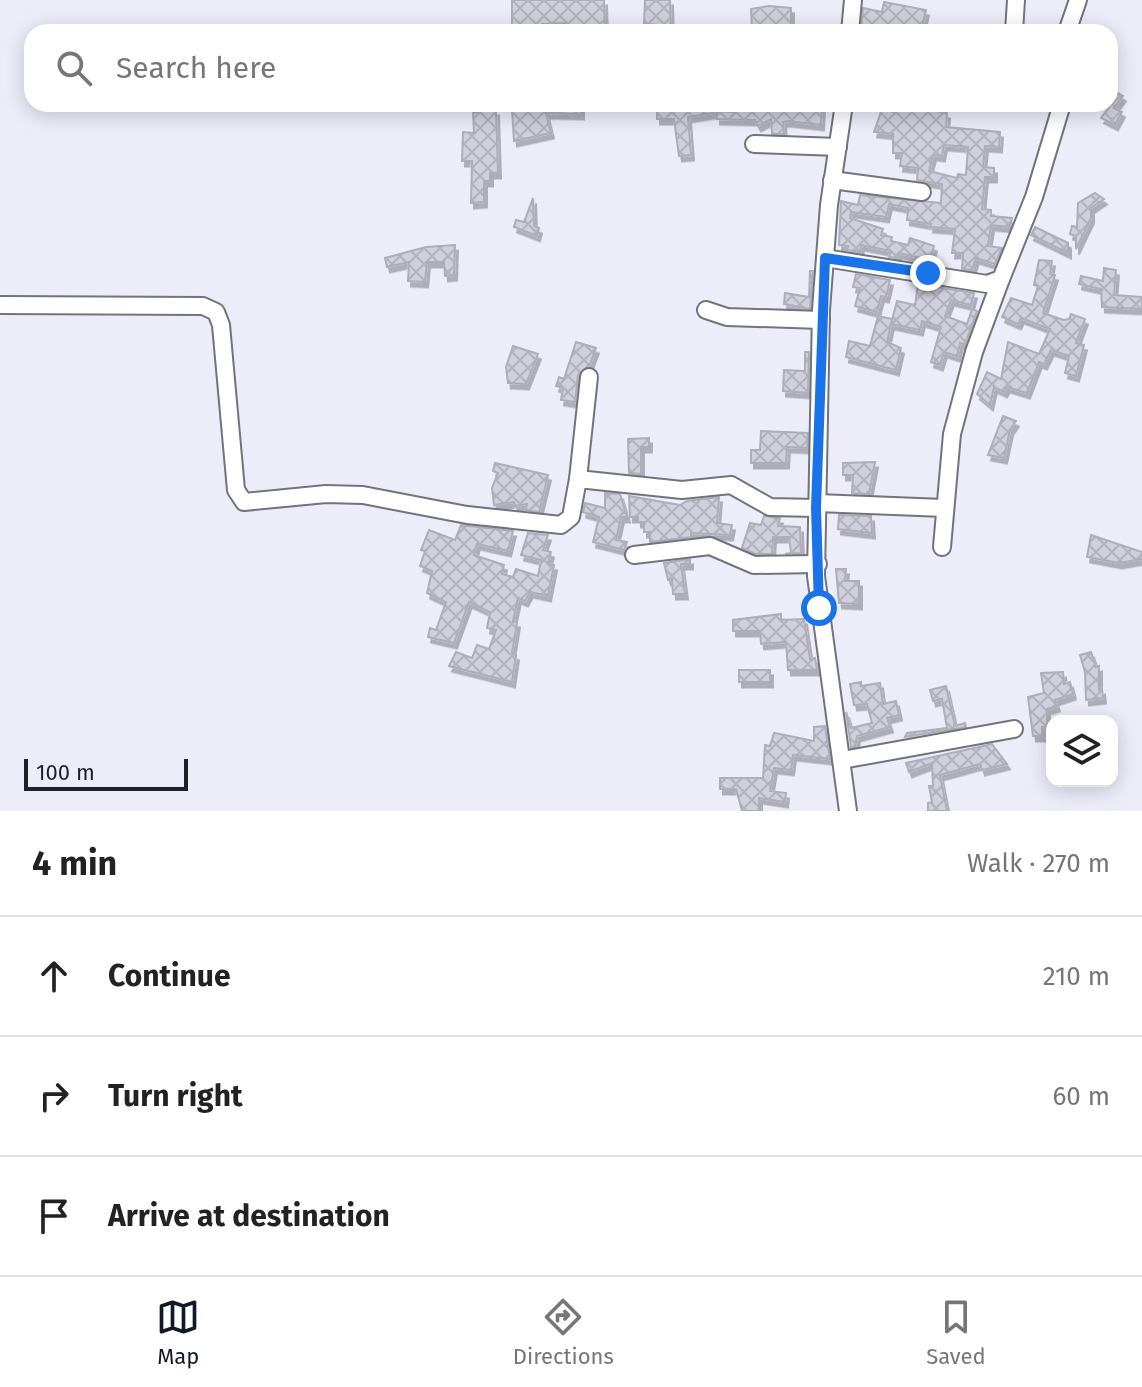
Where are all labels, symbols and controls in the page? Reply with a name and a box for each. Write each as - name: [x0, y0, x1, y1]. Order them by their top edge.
- search box: [24, 24, 1118, 112]
- icon: search: [52, 46, 96, 90]
- text: Search here: [116, 50, 276, 86]
- route end: [910, 255, 946, 291]
- route start: [801, 590, 837, 626]
- map controls: [1046, 715, 1118, 787]
- button: layers: [1046, 715, 1118, 787]
- scale bar: [24, 755, 188, 791]
- text: 100 m: [36, 759, 95, 786]
- text: 4 min: [32, 843, 117, 884]
- text: Walk · 270 m: [967, 848, 1110, 879]
- icon: ahead: [32, 954, 76, 998]
- text: Continue: [108, 958, 231, 994]
- text: 210 m: [1043, 961, 1110, 992]
- icon: right: [32, 1074, 76, 1118]
- text: Turn right: [108, 1078, 243, 1114]
- text: 60 m: [1052, 1081, 1110, 1112]
- icon: arrive: [32, 1194, 76, 1238]
- text: Arrive at destination: [108, 1198, 390, 1234]
- tab: Map: [156, 1295, 200, 1370]
- tab: Directions: [513, 1295, 614, 1370]
- tab: Saved: [926, 1295, 986, 1370]

